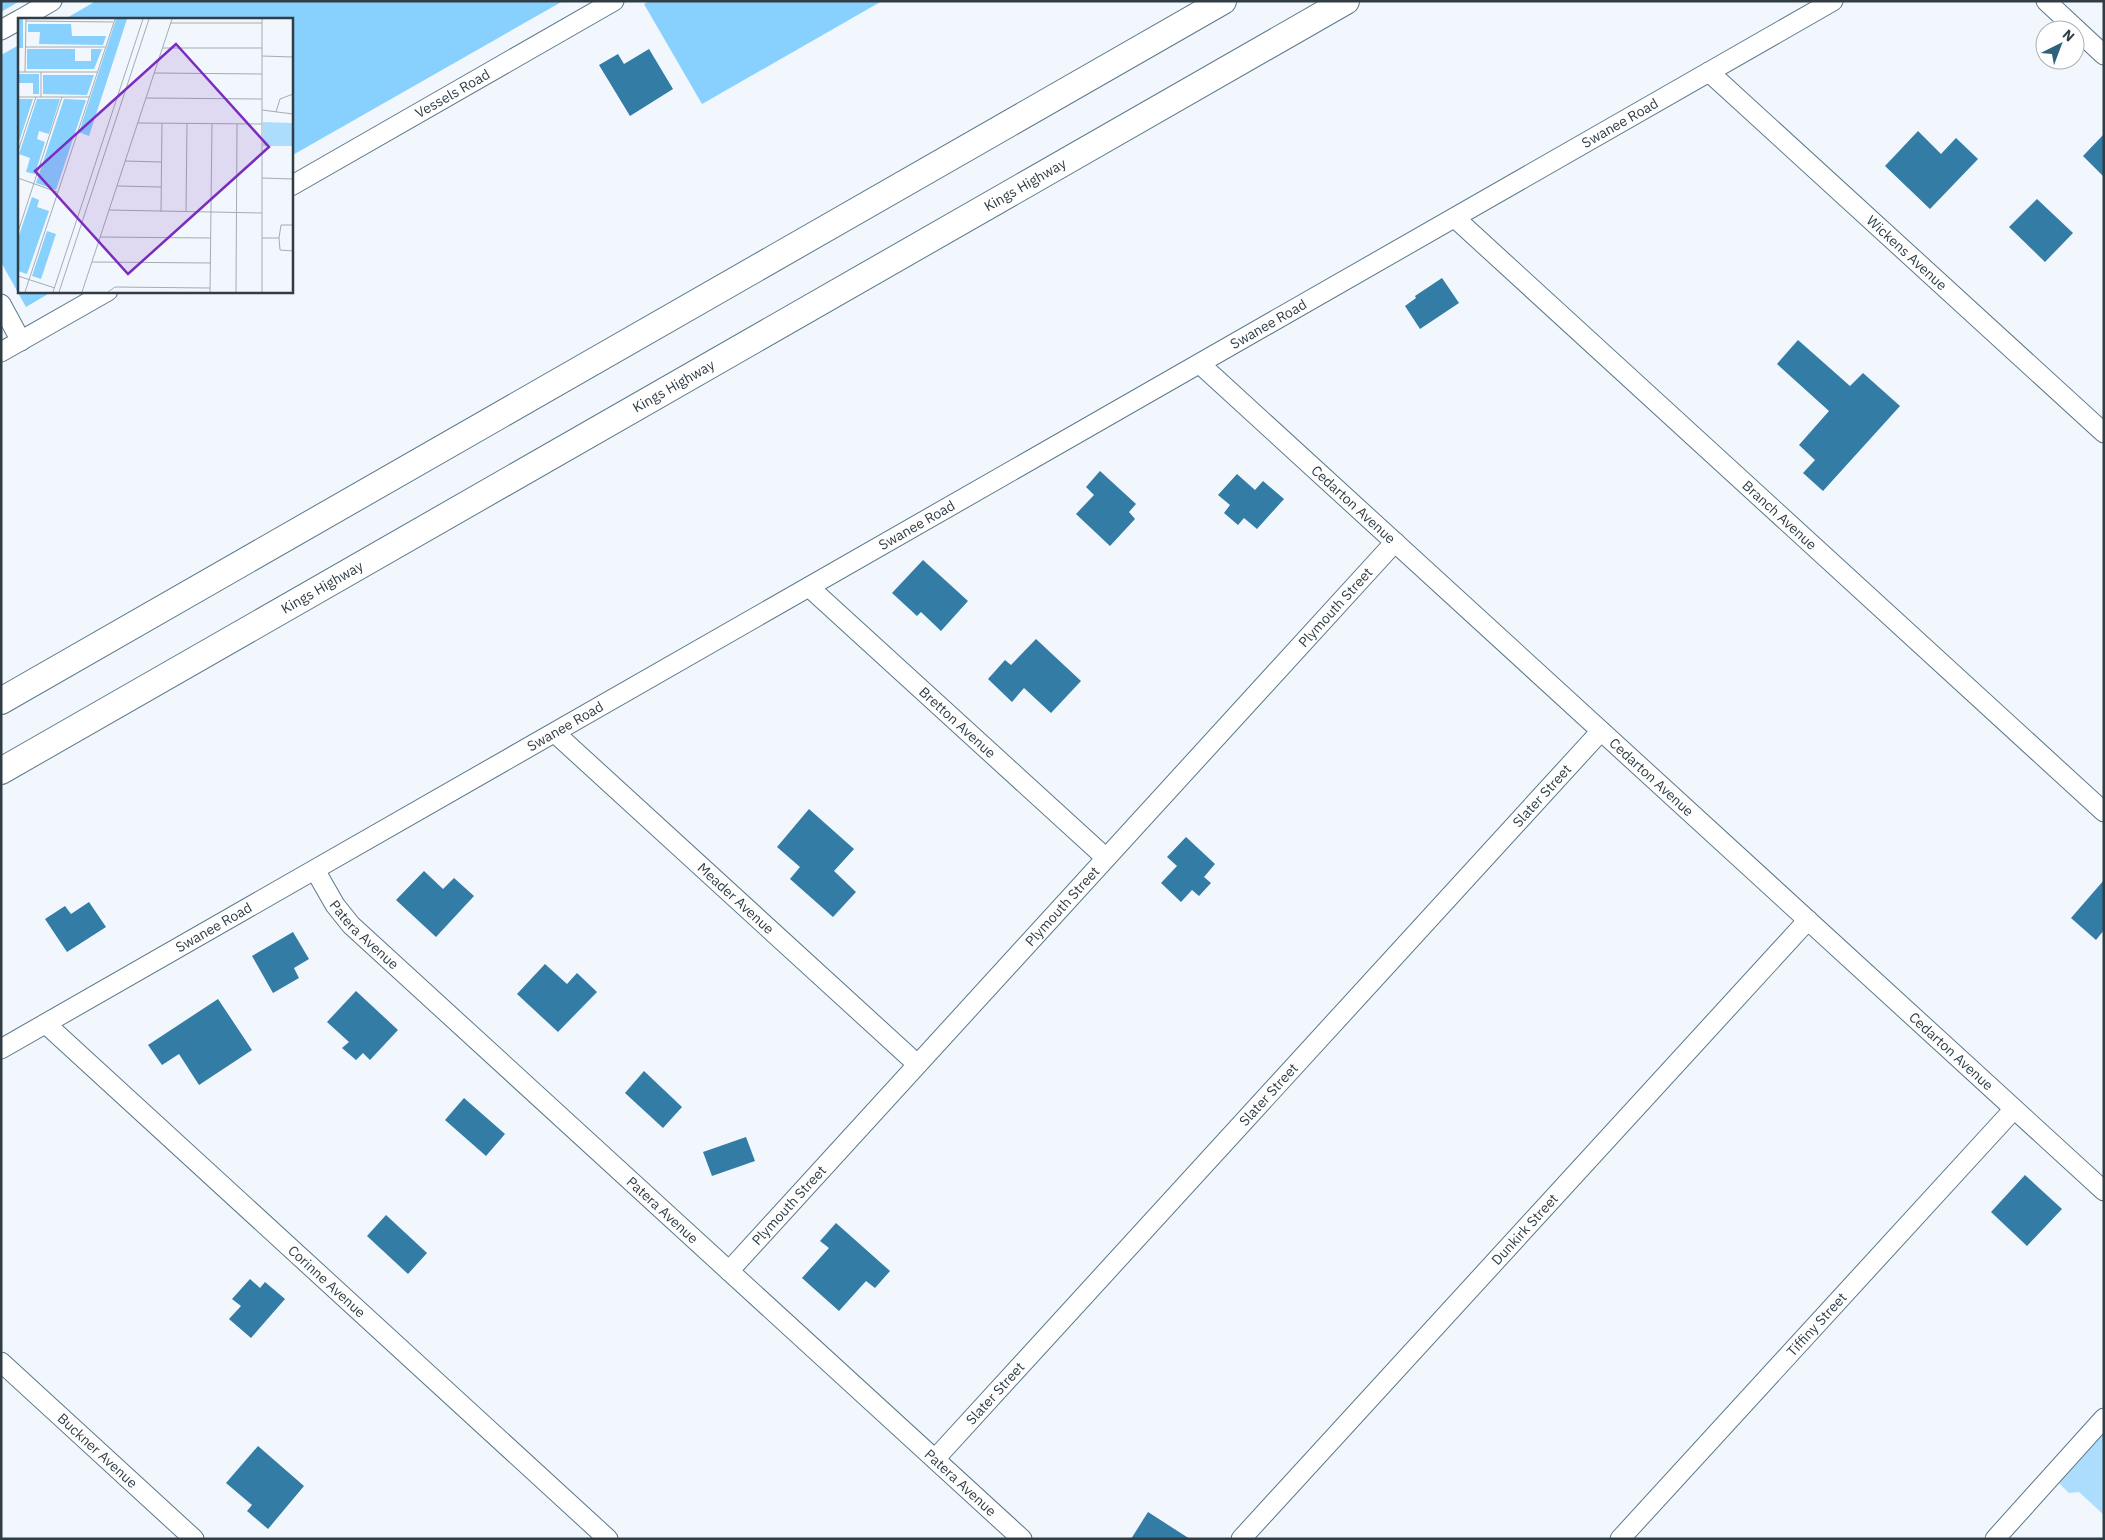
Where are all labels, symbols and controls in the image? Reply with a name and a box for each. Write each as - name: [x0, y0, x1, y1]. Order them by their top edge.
- inset map: [18, 18, 292, 292]
- north arrow: [2035, 20, 2085, 70]
- text: N: [2059, 25, 2078, 45]
- street label: Vessels Road: [412, 65, 493, 122]
- street label: Swanee Road: [1578, 94, 1661, 152]
- street label: Kings Highway: [981, 154, 1069, 215]
- street label: Wickens Avenue: [1863, 212, 1951, 294]
- street label: Swanee Road: [1227, 295, 1310, 353]
- street label: Kings Highway: [629, 355, 718, 417]
- street label: Cedarton Avenue: [1308, 461, 1400, 548]
- street label: Branch Avenue: [1739, 476, 1821, 554]
- street label: Swanee Road: [875, 496, 958, 554]
- street label: Kings Highway: [278, 557, 366, 618]
- street label: Plymouth Street: [1294, 564, 1376, 651]
- street label: Bretton Avenue: [915, 683, 1000, 762]
- street label: Swanee Road: [524, 697, 607, 755]
- street label: Cedarton Avenue: [1606, 734, 1698, 820]
- street label: Slater Street: [1509, 760, 1575, 831]
- street label: Meader Avenue: [694, 859, 778, 938]
- street label: Plymouth Street: [1021, 863, 1103, 950]
- street label: Patera Avenue: [326, 896, 403, 973]
- street label: Swanee Road: [172, 898, 255, 956]
- street label: Cedarton Avenue: [1905, 1008, 1997, 1094]
- street label: Slater Street: [1235, 1059, 1302, 1130]
- street label: Plymouth Street: [748, 1162, 830, 1249]
- street label: Patera Avenue: [623, 1173, 702, 1248]
- street label: Dunkirk Street: [1487, 1190, 1562, 1269]
- street label: Corinne Avenue: [284, 1241, 370, 1322]
- street label: Tiffiny Street: [1783, 1289, 1851, 1360]
- street label: Slater Street: [962, 1358, 1028, 1429]
- street label: Buckner Avenue: [54, 1409, 142, 1492]
- street label: Patera Avenue: [921, 1445, 1000, 1520]

